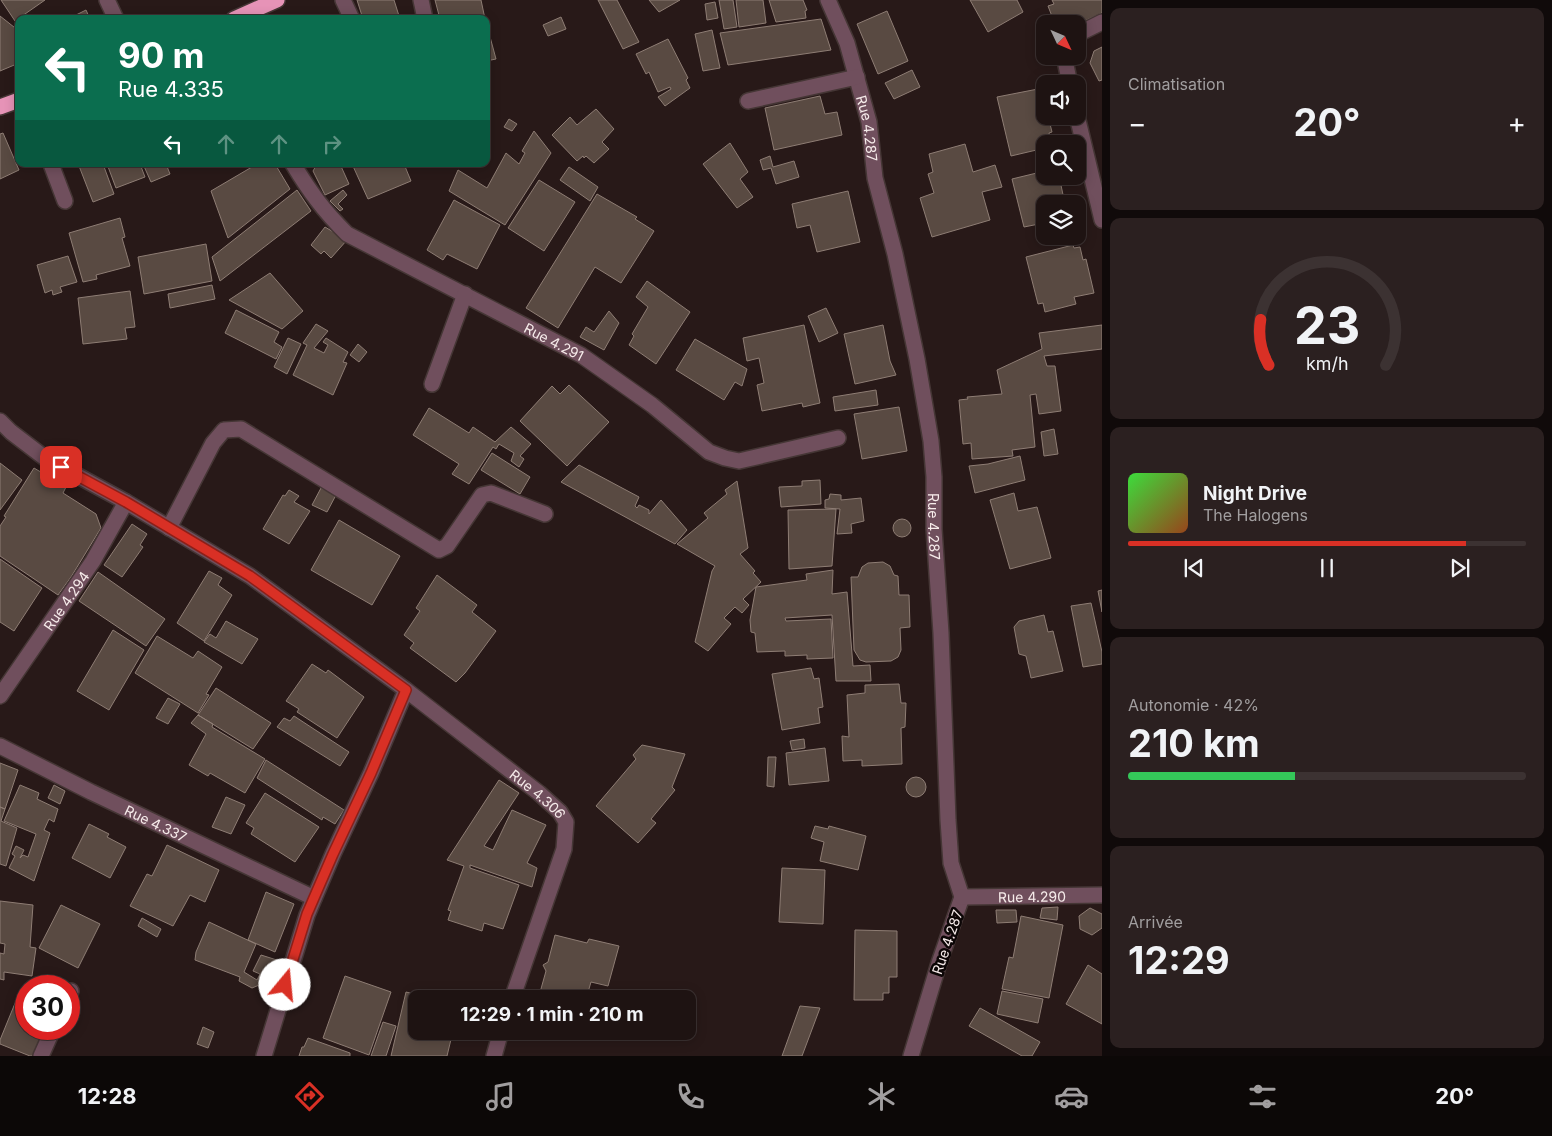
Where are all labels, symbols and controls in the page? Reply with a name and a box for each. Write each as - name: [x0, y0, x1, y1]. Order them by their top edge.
- north arrow: [1036, 15, 1086, 65]
- map controls: [1036, 15, 1086, 245]
- text: 90 m: [118, 34, 205, 76]
- icon: left: [35, 35, 100, 100]
- text: Climatisation: [1128, 74, 1225, 94]
- button: sound: [1036, 75, 1086, 125]
- text: Rue 4.335: [118, 76, 224, 102]
- street label: Rue 4.287: [853, 93, 882, 162]
- text: 20°: [1293, 99, 1361, 145]
- text: −: [1128, 106, 1147, 140]
- text: +: [1507, 106, 1526, 140]
- icon: left: [159, 130, 187, 158]
- icon: ahead: [212, 130, 240, 158]
- icon: ahead: [265, 130, 293, 158]
- icon: right: [318, 130, 346, 158]
- button: search: [1036, 135, 1086, 185]
- button: layers: [1036, 195, 1086, 245]
- text: 23: [1294, 294, 1360, 357]
- street label: Rue 4.291: [522, 319, 587, 364]
- text: km/h: [1306, 353, 1348, 374]
- pin: [40, 446, 82, 488]
- icon: arrive: [47, 453, 75, 481]
- text: Night Drive: [1203, 482, 1307, 505]
- street label: Rue 4.287: [926, 493, 945, 561]
- text: The Halogens: [1203, 505, 1308, 525]
- icon: previous: [1180, 554, 1208, 582]
- icon: pause: [1313, 554, 1341, 582]
- icon: next: [1446, 554, 1474, 582]
- street label: Rue 4.294: [39, 568, 92, 633]
- text: Autonomie · 42%: [1128, 695, 1259, 715]
- text: 210 km: [1128, 720, 1260, 766]
- street label: Rue 4.306: [507, 765, 570, 821]
- street label: Rue 4.337: [122, 801, 190, 845]
- street label: Rue 4.290: [998, 887, 1066, 905]
- street label: Rue 4.287: [928, 907, 966, 977]
- text: Arrivée: [1128, 912, 1183, 932]
- text: 12:29: [1128, 937, 1230, 983]
- position arrow: [258, 958, 310, 1010]
- speed limit sign: 30: [15, 975, 80, 1040]
- text: 12:29 · 1 min · 210 m: [460, 1003, 644, 1026]
- icon: directions: [292, 1079, 327, 1114]
- icon: music: [483, 1079, 518, 1114]
- icon: phone: [673, 1079, 708, 1114]
- icon: climate: [864, 1079, 899, 1114]
- icon: car: [1054, 1079, 1089, 1114]
- icon: filters: [1245, 1079, 1280, 1114]
- text: 12:28: [78, 1083, 137, 1109]
- text: 20°: [1435, 1083, 1474, 1109]

